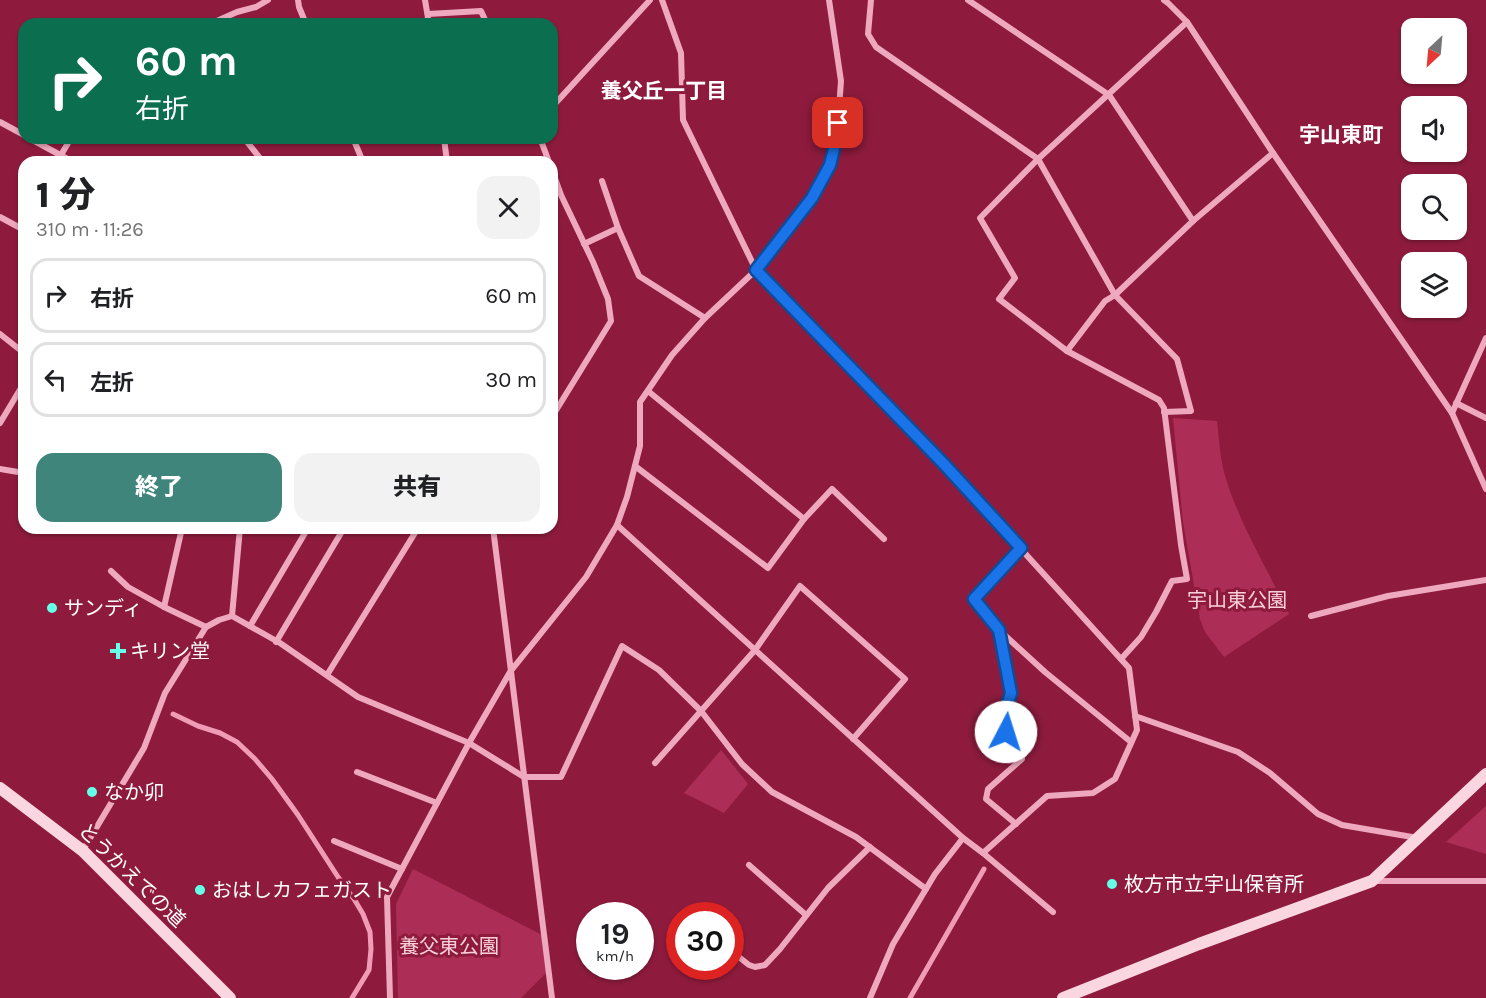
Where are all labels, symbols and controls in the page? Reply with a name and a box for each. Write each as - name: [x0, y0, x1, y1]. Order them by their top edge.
- north arrow: [1401, 18, 1467, 84]
- map controls: [1401, 18, 1467, 318]
- text: 60 m: [135, 36, 238, 86]
- icon: right: [36, 42, 114, 120]
- district label: 養父丘一丁目: [601, 79, 727, 103]
- text: 右折: [135, 93, 189, 125]
- button: sound: [1401, 96, 1467, 162]
- pin: [812, 97, 863, 148]
- icon: arrive: [821, 106, 854, 139]
- district label: 宇山東町: [1299, 123, 1383, 147]
- text: 1 分: [36, 174, 96, 216]
- button: search: [1401, 174, 1467, 240]
- button: close: [477, 176, 540, 239]
- text: 310 m · 11:26: [36, 218, 144, 241]
- button: layers: [1401, 252, 1467, 318]
- icon: right: [39, 279, 72, 312]
- text: 60 m: [486, 283, 537, 309]
- text: 右折: [90, 286, 134, 312]
- icon: left: [39, 363, 72, 396]
- text: 30 m: [485, 367, 537, 393]
- text: 左折: [90, 370, 134, 396]
- button: 終了: [36, 453, 282, 522]
- button: 共有: [294, 453, 540, 522]
- park label: 宇山東公園: [1187, 589, 1287, 612]
- place label: サンディ: [64, 597, 143, 620]
- marker: サンディ: [45, 601, 59, 615]
- place label: キリン堂: [130, 640, 210, 663]
- marker: キリン堂: [111, 644, 125, 658]
- position arrow: [974, 700, 1038, 764]
- place label: なか卯: [104, 781, 164, 804]
- marker: なか卯: [85, 785, 99, 799]
- street label: とうかえでの道: [74, 819, 190, 932]
- place label: 枚方市立宇山保育所: [1124, 873, 1304, 896]
- marker: 枚方市立宇山保育所: [1105, 877, 1119, 891]
- place label: おはしカフェガスト: [212, 879, 392, 902]
- marker: おはしカフェガスト: [193, 883, 207, 897]
- speed limit sign: 30: [666, 902, 744, 980]
- text: 19: [600, 916, 629, 952]
- park label: 養父東公園: [399, 935, 499, 958]
- text: km/h: [596, 947, 634, 965]

